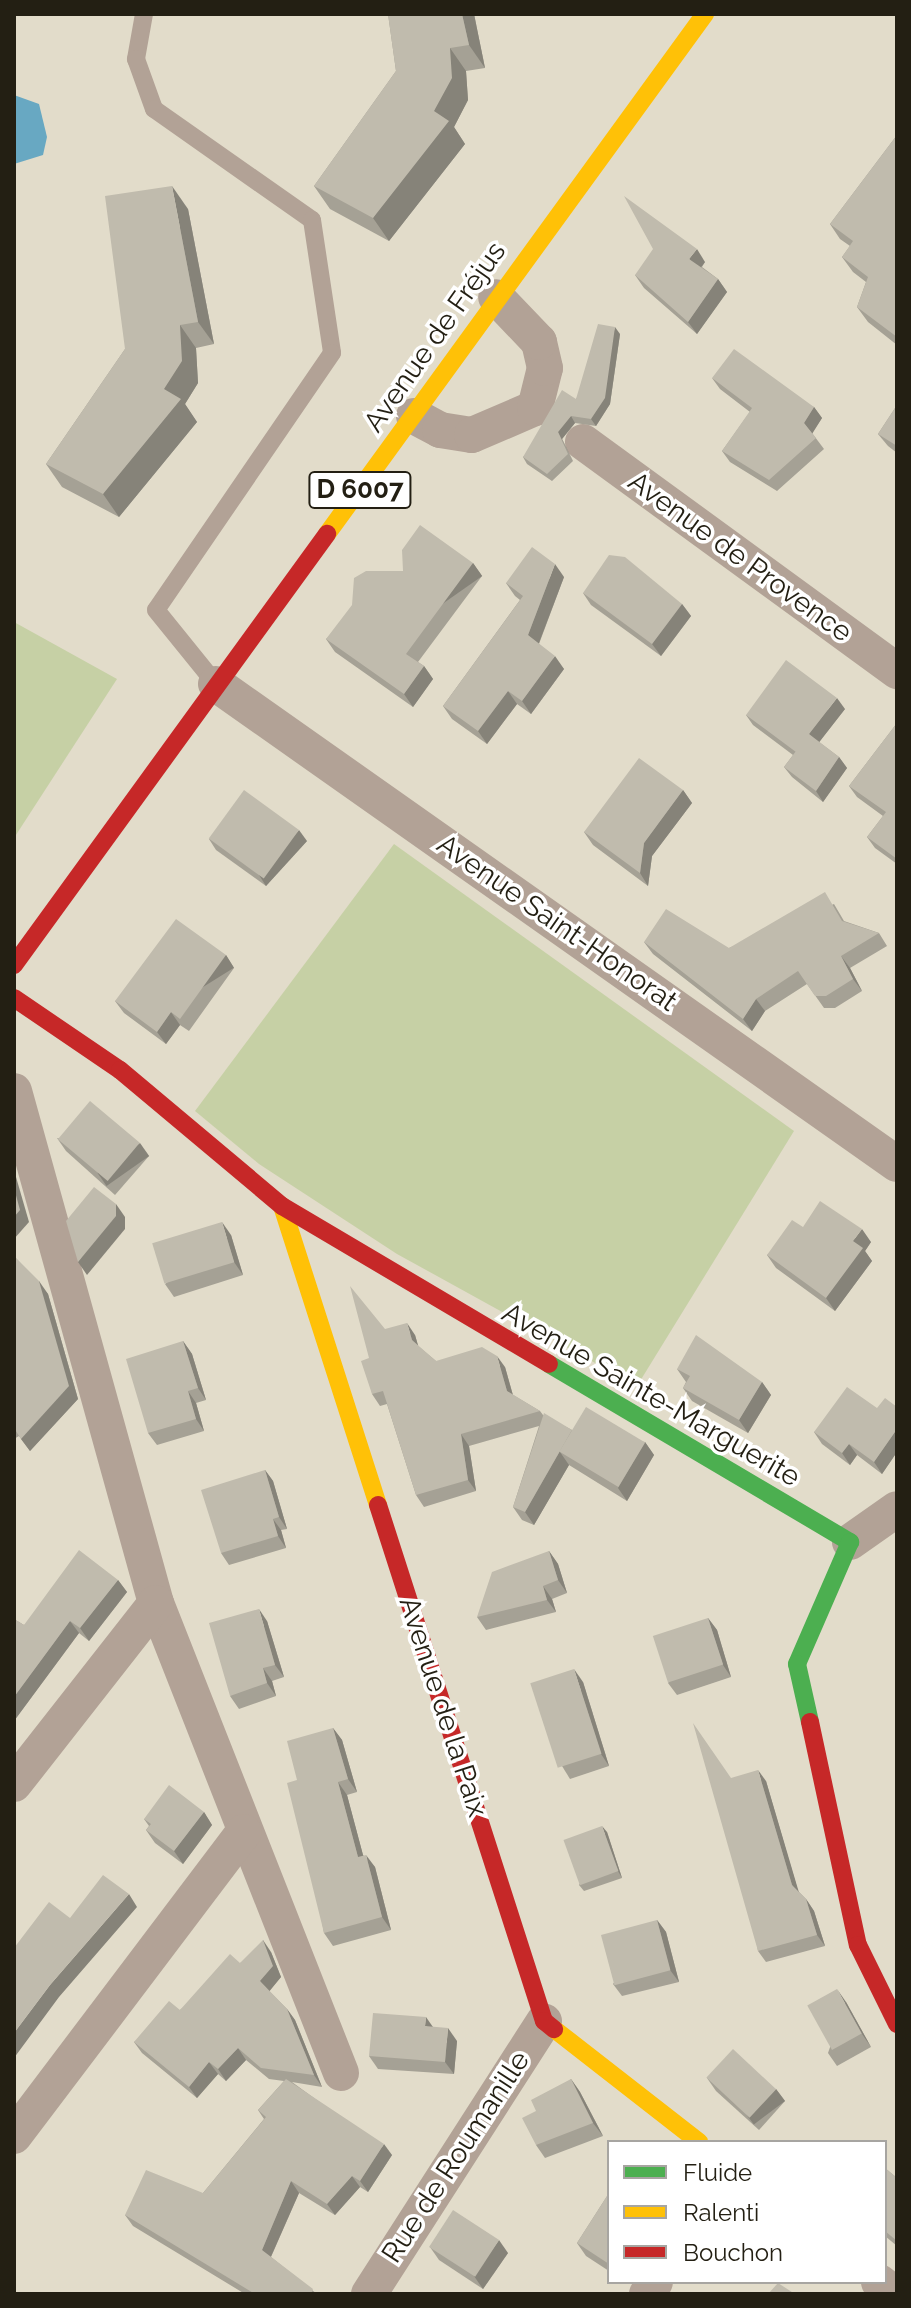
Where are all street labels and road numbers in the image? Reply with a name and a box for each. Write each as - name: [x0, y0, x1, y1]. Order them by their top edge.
- street label: Avenue de Fréjus: [357, 236, 513, 438]
- street label: Avenue de Provence: [622, 465, 858, 649]
- road number: D 6007: [308, 468, 412, 512]
- street label: Avenue Saint-Honorat: [430, 827, 684, 1019]
- street label: Avenue Sainte-Marguerite: [496, 1296, 806, 1494]
- street label: Avenue de la Paix: [392, 1593, 494, 1821]
- street label: Rue de Roumanille: [375, 2045, 537, 2269]

